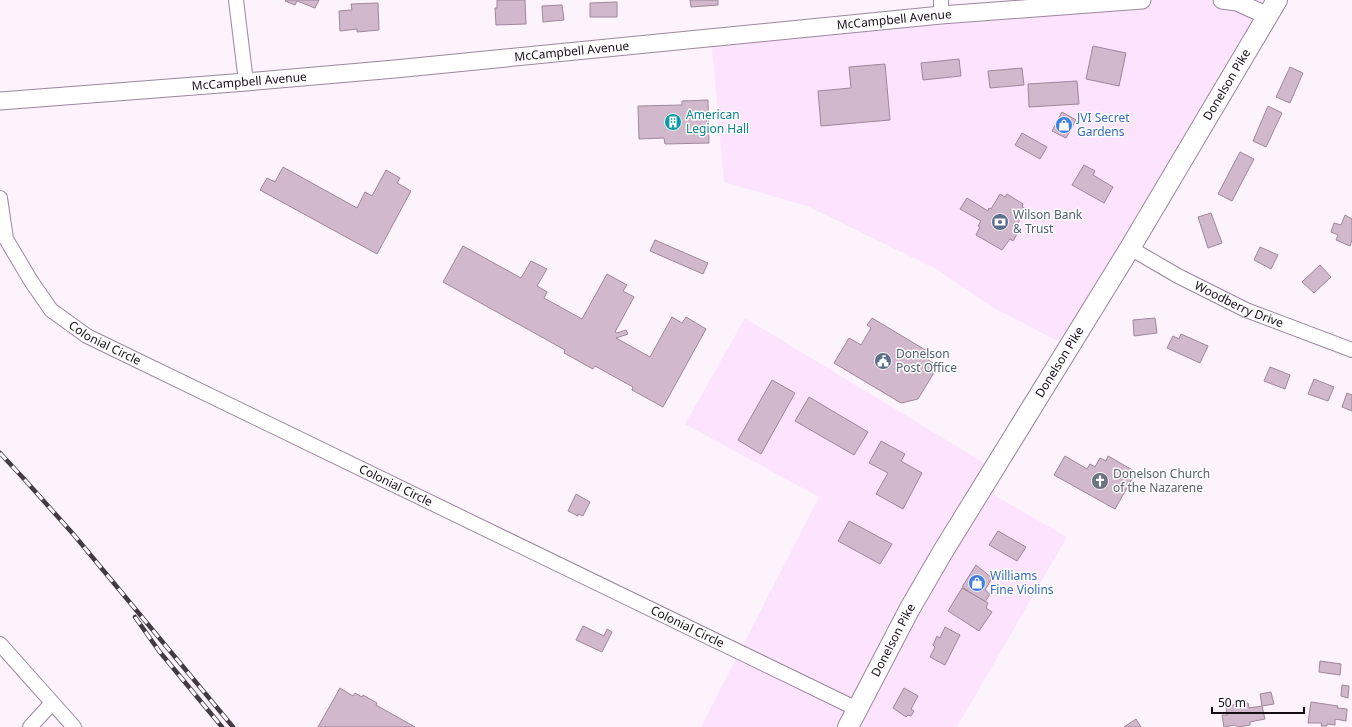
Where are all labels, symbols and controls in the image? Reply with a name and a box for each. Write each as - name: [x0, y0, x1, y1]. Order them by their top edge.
- street label: McCampbell Avenue: [836, 5, 952, 33]
- street label: McCampbell Avenue: [514, 37, 630, 65]
- street label: Donelson Pike: [1199, 45, 1254, 123]
- street label: McCampbell Avenue: [191, 68, 308, 94]
- place label: American Legion Hall: [686, 106, 749, 137]
- place label: JVI Secret Gardens: [1076, 109, 1130, 140]
- building icon: American Legion Hall: [663, 112, 683, 132]
- shop icon: JVI Secret Gardens: [1054, 115, 1074, 135]
- place label: Wilson Bank & Trust: [1013, 206, 1083, 237]
- bank icon: Wilson Bank & Trust: [990, 212, 1010, 232]
- street label: Woodberry Drive: [1192, 277, 1286, 331]
- street label: Colonial Circle: [65, 316, 144, 369]
- street label: Donelson Pike: [1031, 323, 1088, 401]
- place label: Donelson Post Office: [896, 345, 957, 376]
- public building icon: Donelson Post Office: [873, 351, 893, 371]
- street label: Colonial Circle: [356, 460, 436, 510]
- place label: Donelson Church of the Nazarene: [1113, 465, 1210, 496]
- church icon: Donelson Church of the Nazarene: [1090, 471, 1110, 491]
- place label: Williams Fine Violins: [990, 567, 1054, 598]
- shop icon: Williams Fine Violins: [967, 573, 987, 593]
- street label: Donelson Pike: [867, 600, 919, 679]
- street label: Colonial Circle: [648, 601, 727, 651]
- scale bar: [1212, 689, 1304, 715]
- text: 50 m: [1218, 694, 1246, 711]

